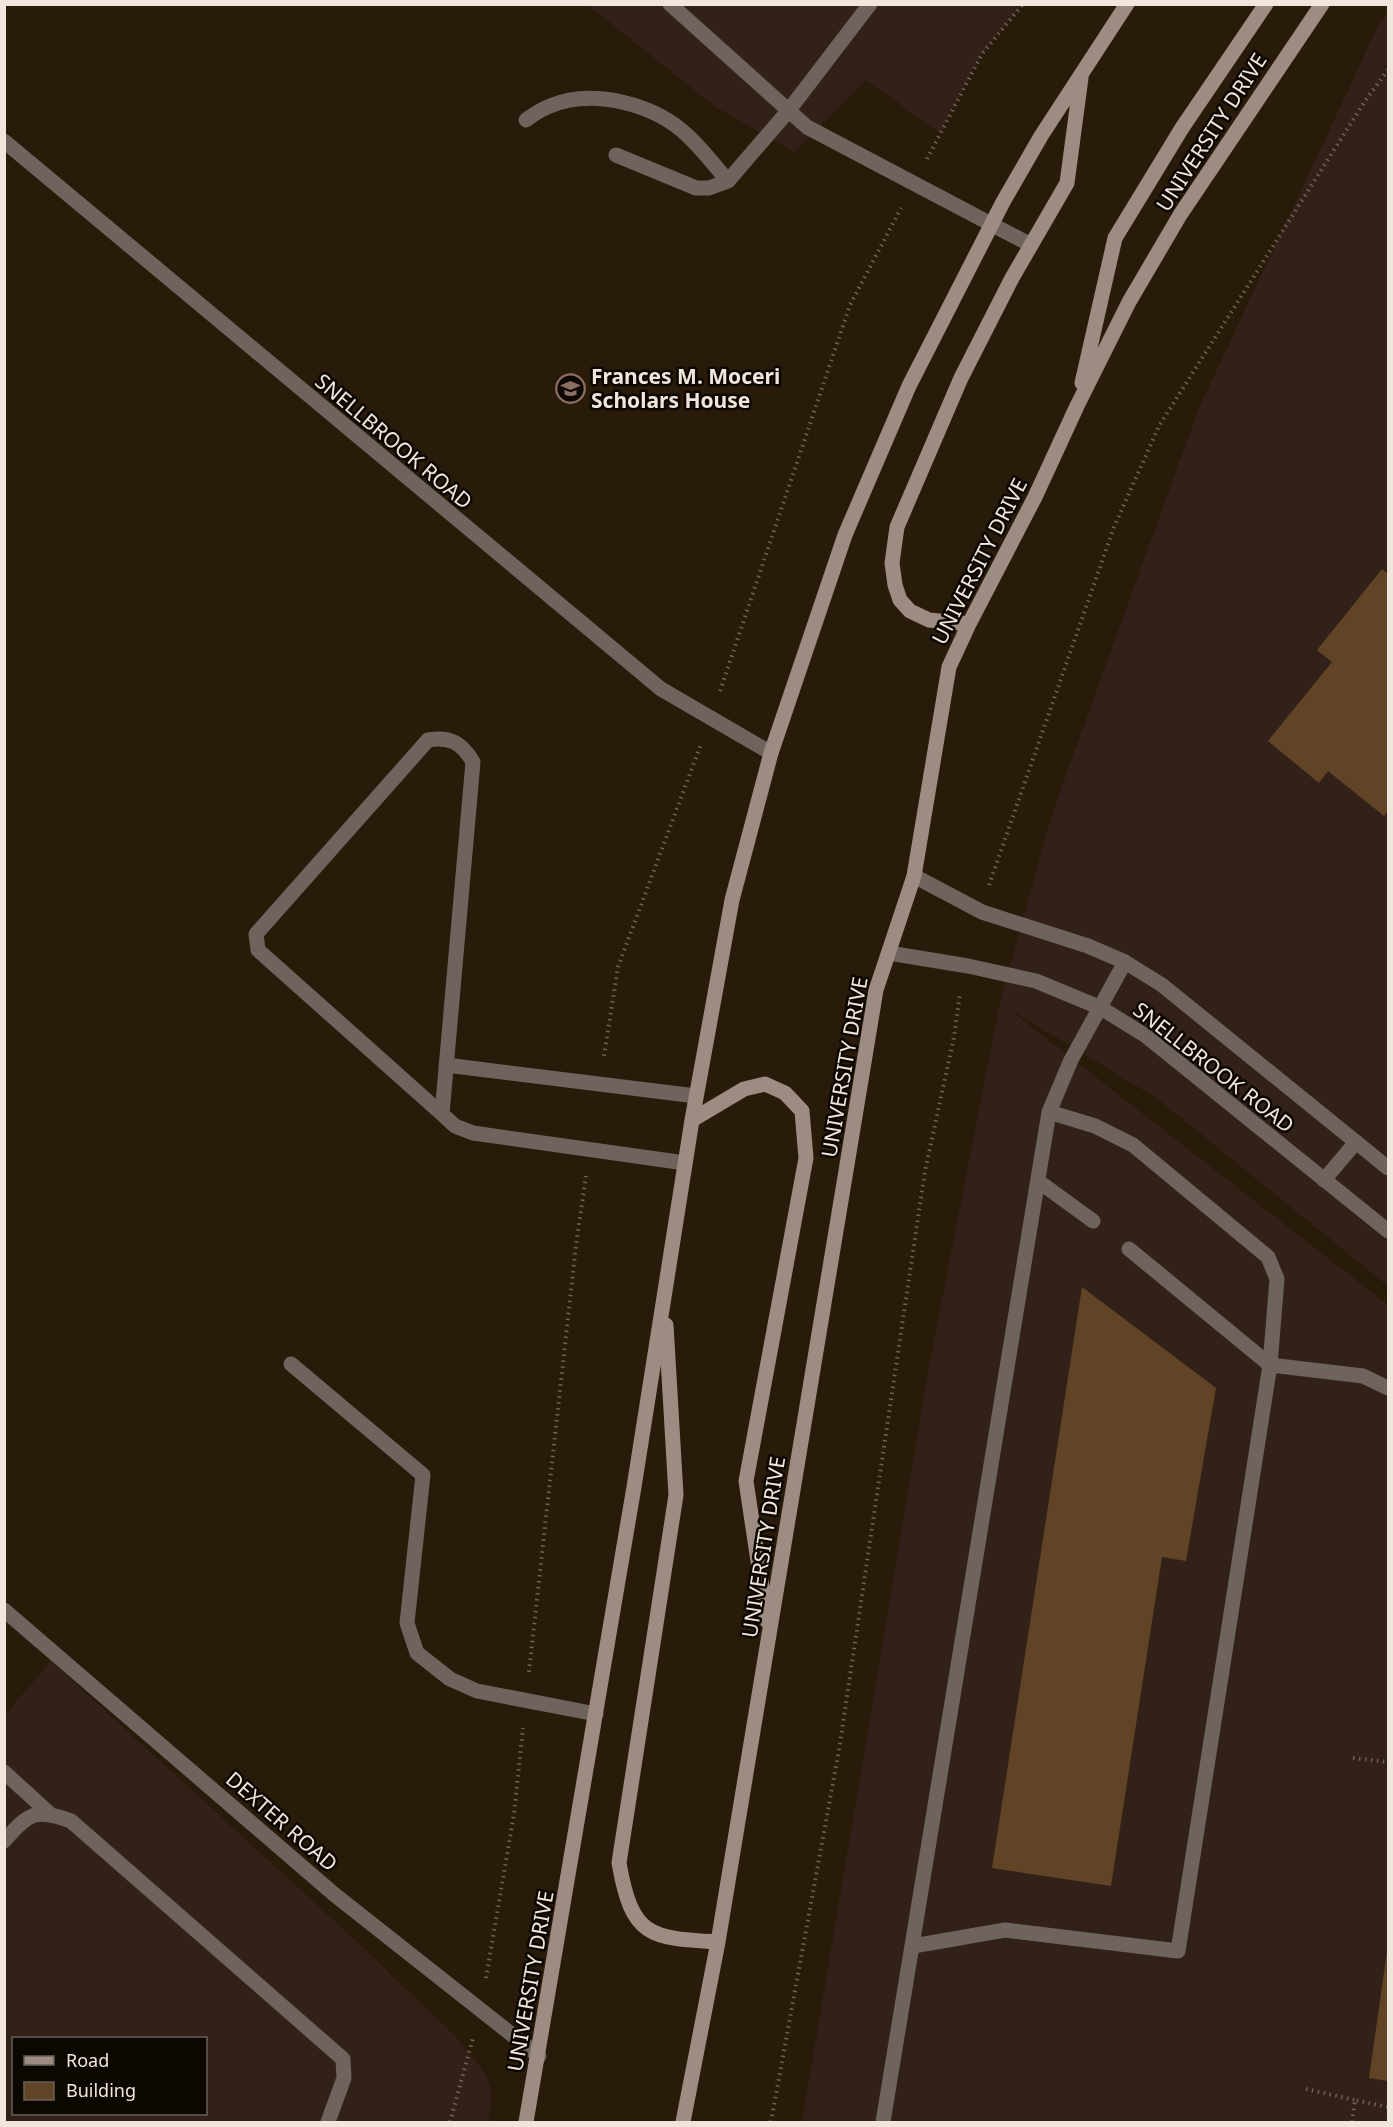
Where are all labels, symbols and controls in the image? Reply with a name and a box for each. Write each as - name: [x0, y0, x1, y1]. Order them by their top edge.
- street label: UNIVERSITY DRIVE: [1149, 48, 1273, 216]
- place label: Frances M. Moceri Scholars House: [591, 362, 780, 414]
- street label: SNELLBROOK ROAD: [310, 367, 478, 515]
- school or university icon: Frances M. Moceri Scholars House: [554, 372, 586, 404]
- street label: UNIVERSITY DRIVE: [925, 473, 1033, 649]
- street label: UNIVERSITY DRIVE: [814, 974, 874, 1160]
- street label: SNELLBROOK ROAD: [1128, 995, 1300, 1139]
- street label: UNIVERSITY DRIVE: [735, 1454, 791, 1640]
- street label: DEXTER ROAD: [220, 1765, 344, 1877]
- street label: UNIVERSITY DRIVE: [500, 1888, 560, 2074]
- legend: [12, 2037, 207, 2115]
- text: Road: [66, 2048, 109, 2072]
- text: Building: [66, 2078, 136, 2102]

